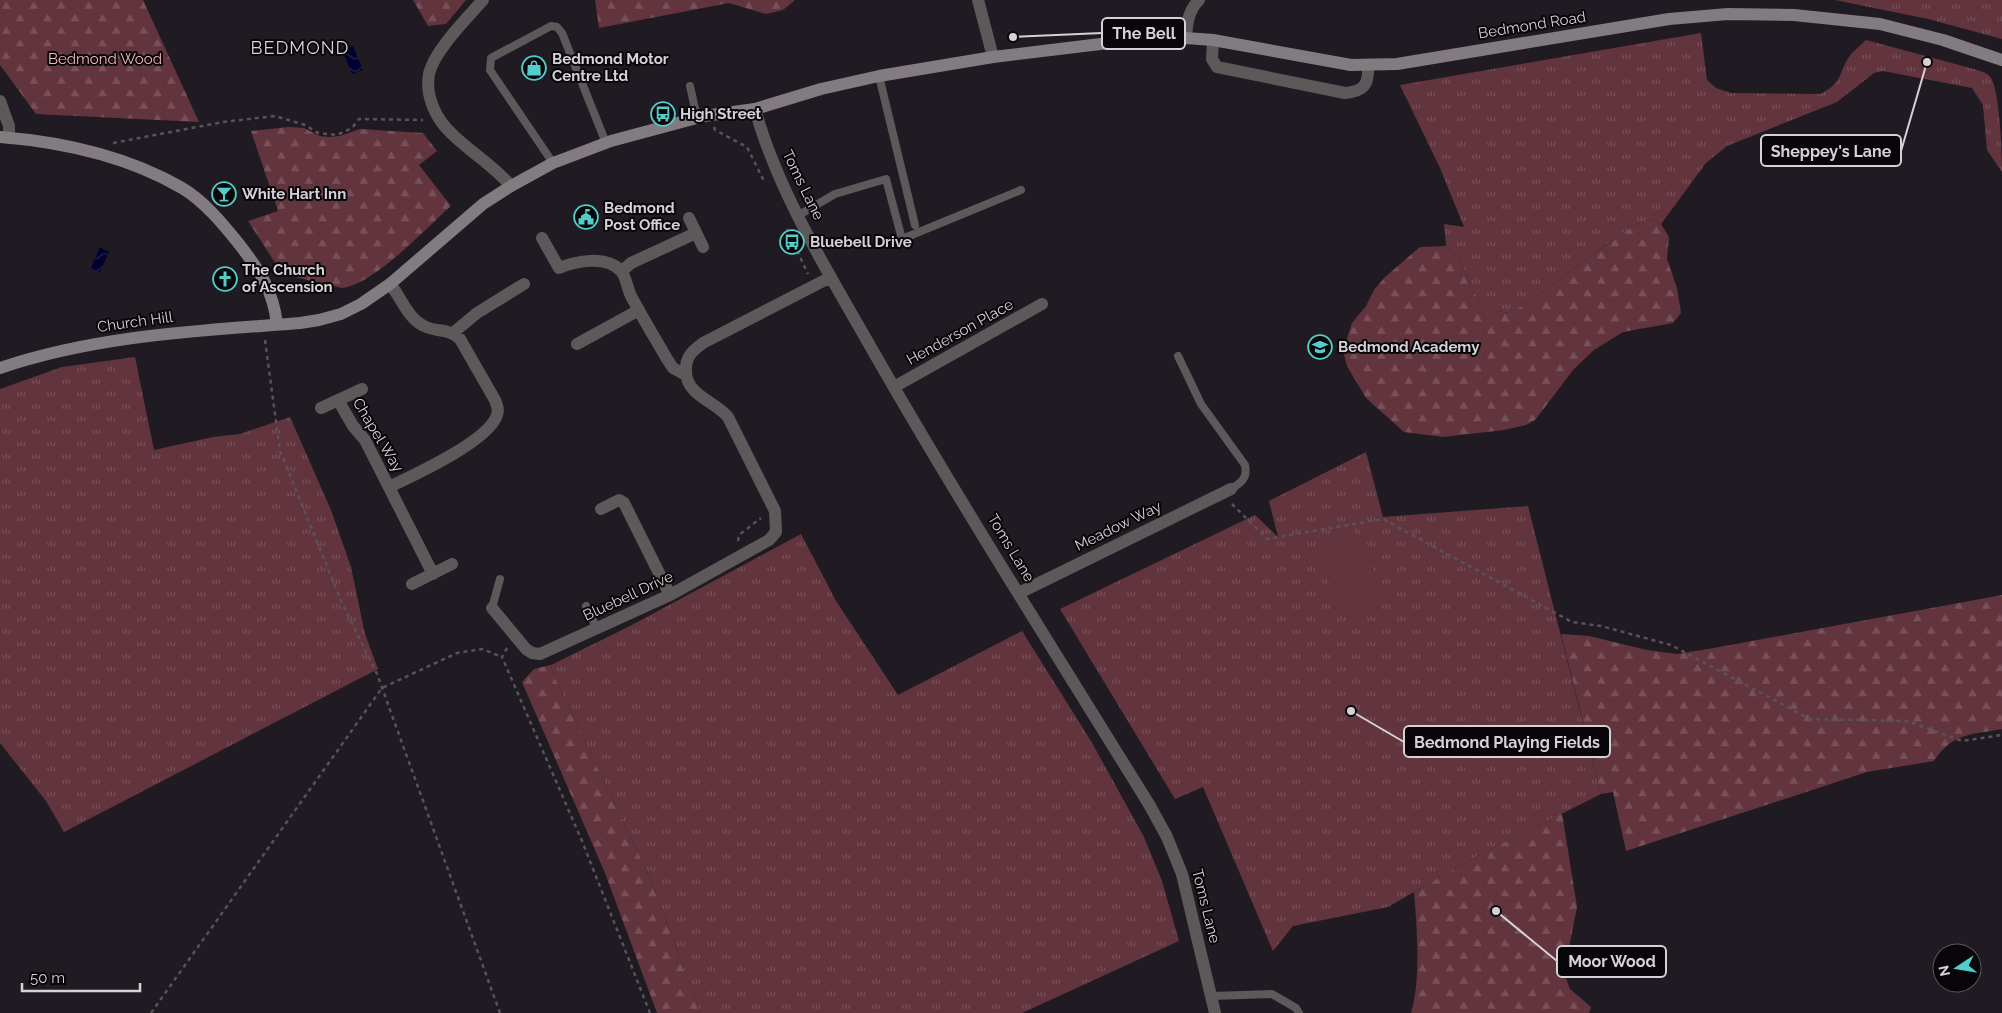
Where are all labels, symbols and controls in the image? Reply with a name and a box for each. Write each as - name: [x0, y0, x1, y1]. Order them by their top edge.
- street label: Bedmond Road: [1477, 8, 1587, 42]
- callout: The Bell: [1102, 18, 1185, 49]
- text: The Bell: [1112, 24, 1177, 43]
- district label: BEDMOND: [251, 37, 349, 58]
- park label: Bedmond Wood: [48, 50, 162, 68]
- place label: Bedmond Motor Centre Ltd: [552, 50, 669, 85]
- shop icon: Bedmond Motor Centre Ltd: [521, 55, 547, 81]
- bus stop icon: High Street: [650, 101, 676, 127]
- place label: High Street: [680, 105, 762, 123]
- callout: Sheppey's Lane: [1761, 135, 1901, 166]
- text: Sheppey's Lane: [1771, 142, 1892, 161]
- street label: Toms Lane: [778, 147, 828, 223]
- bar icon: White Hart Inn: [211, 181, 237, 207]
- place label: White Hart Inn: [242, 185, 346, 203]
- place label: Bedmond Post Office: [604, 199, 680, 234]
- public building icon: Bedmond Post Office: [573, 204, 599, 230]
- bus stop icon: Bluebell Drive: [779, 229, 805, 255]
- place label: Bluebell Drive: [810, 233, 912, 251]
- place label: The Church of Ascension: [242, 261, 333, 296]
- church icon: The Church of Ascension: [212, 266, 238, 292]
- street label: Henderson Place: [904, 295, 1017, 369]
- street label: Church Hill: [96, 308, 175, 336]
- school or university icon: Bedmond Academy: [1307, 334, 1333, 360]
- place label: Bedmond Academy: [1338, 338, 1480, 356]
- street label: Chapel Way: [349, 395, 407, 475]
- street label: Meadow Way: [1072, 497, 1164, 555]
- street label: Toms Lane: [984, 511, 1038, 585]
- street label: Bluebell Drive: [580, 567, 676, 625]
- callout: Bedmond Playing Fields: [1404, 726, 1610, 757]
- text: Bedmond Playing Fields: [1414, 733, 1600, 752]
- street label: Toms Lane: [1188, 867, 1224, 945]
- north arrow: [1932, 943, 1982, 993]
- callout: Moor Wood: [1557, 946, 1666, 977]
- text: Moor Wood: [1568, 952, 1656, 971]
- scale bar: [22, 960, 140, 992]
- text: N: [1935, 964, 1953, 978]
- text: 50 m: [30, 969, 65, 987]

